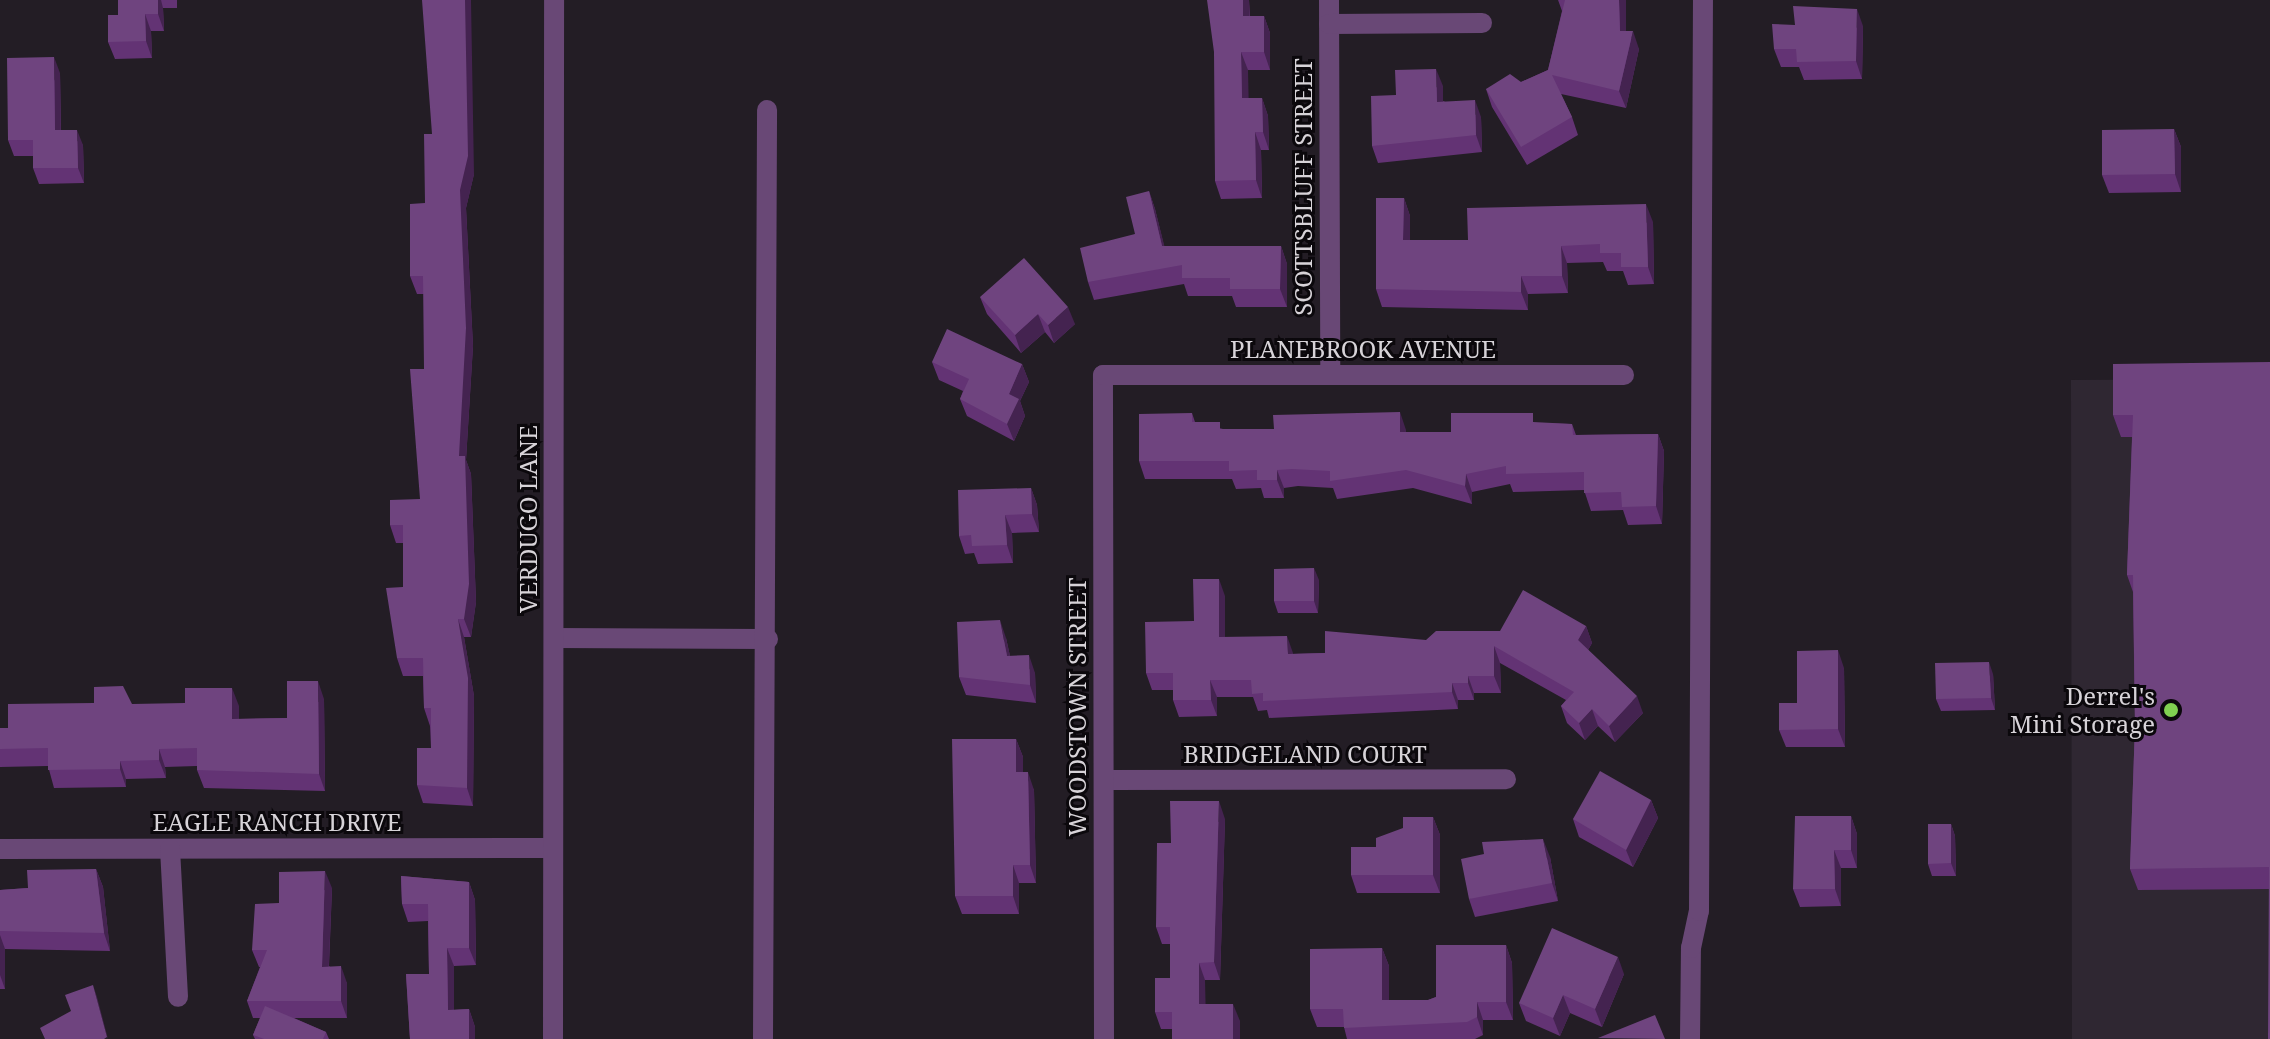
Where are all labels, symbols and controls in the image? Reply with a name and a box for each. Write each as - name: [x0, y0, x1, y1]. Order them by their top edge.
- street label: SCOTTSBLUFF STREET: [1289, 58, 1317, 316]
- street label: PLANEBROOK AVENUE: [1230, 335, 1496, 363]
- street label: VERDUGO LANE: [514, 425, 542, 613]
- street label: WOODSTOWN STREET: [1063, 577, 1091, 837]
- place label: Derrel's Mini Storage: [2010, 682, 2155, 738]
- marker: Derrel's Mini Storage: [2162, 701, 2180, 719]
- street label: BRIDGELAND COURT: [1183, 740, 1427, 768]
- street label: EAGLE RANCH DRIVE: [153, 808, 401, 836]

